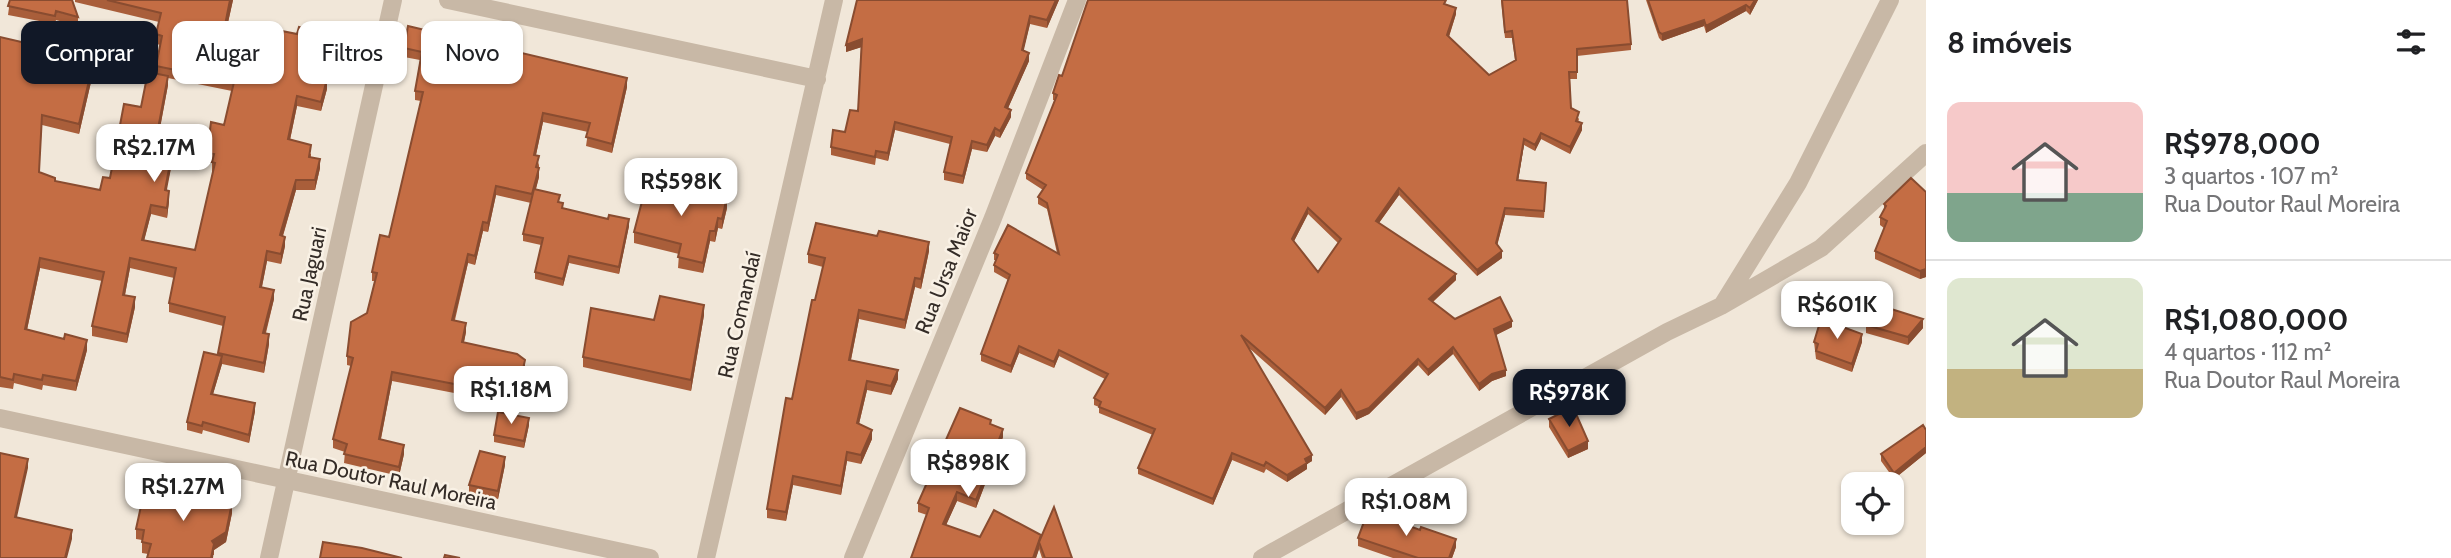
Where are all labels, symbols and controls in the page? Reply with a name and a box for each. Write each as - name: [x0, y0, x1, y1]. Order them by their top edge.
- chip: Comprar: [21, 21, 158, 84]
- chip: Alugar: [172, 21, 284, 84]
- chip: Filtros: [298, 21, 407, 84]
- chip: Novo: [421, 21, 523, 84]
- icon: filters: [2392, 23, 2430, 61]
- text: 8 imóveis: [1947, 24, 2072, 61]
- pin: R$2.17M: [89, 124, 219, 184]
- text: R$978,000: [2164, 125, 2321, 162]
- icon: home: [2003, 130, 2087, 214]
- text: R$2.17M: [112, 133, 196, 161]
- pin: R$598K: [624, 158, 738, 218]
- text: 3 quartos · 107 m²: [2164, 162, 2338, 190]
- text: R$598K: [640, 167, 722, 195]
- text: Rua Doutor Raul Moreira: [2164, 190, 2400, 218]
- street label: Rua Ursa Maior: [910, 204, 983, 337]
- street label: Rua Jaguari: [287, 224, 331, 324]
- street label: Rua Comandaí: [712, 249, 766, 381]
- pin: R$601K: [1780, 282, 1894, 341]
- text: R$601K: [1797, 290, 1877, 318]
- text: R$1,080,000: [2164, 301, 2348, 338]
- icon: home: [2003, 306, 2087, 390]
- text: 4 quartos · 112 m²: [2164, 338, 2331, 366]
- pin: R$1.18M: [446, 366, 576, 426]
- text: Rua Doutor Raul Moreira: [2164, 366, 2400, 394]
- pin: R$978K: [1512, 370, 1626, 429]
- text: R$1.18M: [470, 375, 552, 403]
- text: R$978K: [1529, 378, 1609, 406]
- pin: R$898K: [911, 440, 1025, 499]
- street label: Rua Doutor Raul Moreira: [283, 445, 499, 515]
- text: R$898K: [927, 448, 1009, 476]
- pin: R$1.27M: [118, 463, 248, 523]
- text: R$1.27M: [141, 472, 225, 500]
- map controls: [1841, 472, 1904, 535]
- button: locate: [1841, 472, 1904, 535]
- pin: R$1.08M: [1341, 478, 1471, 538]
- text: R$1.08M: [1361, 487, 1451, 515]

